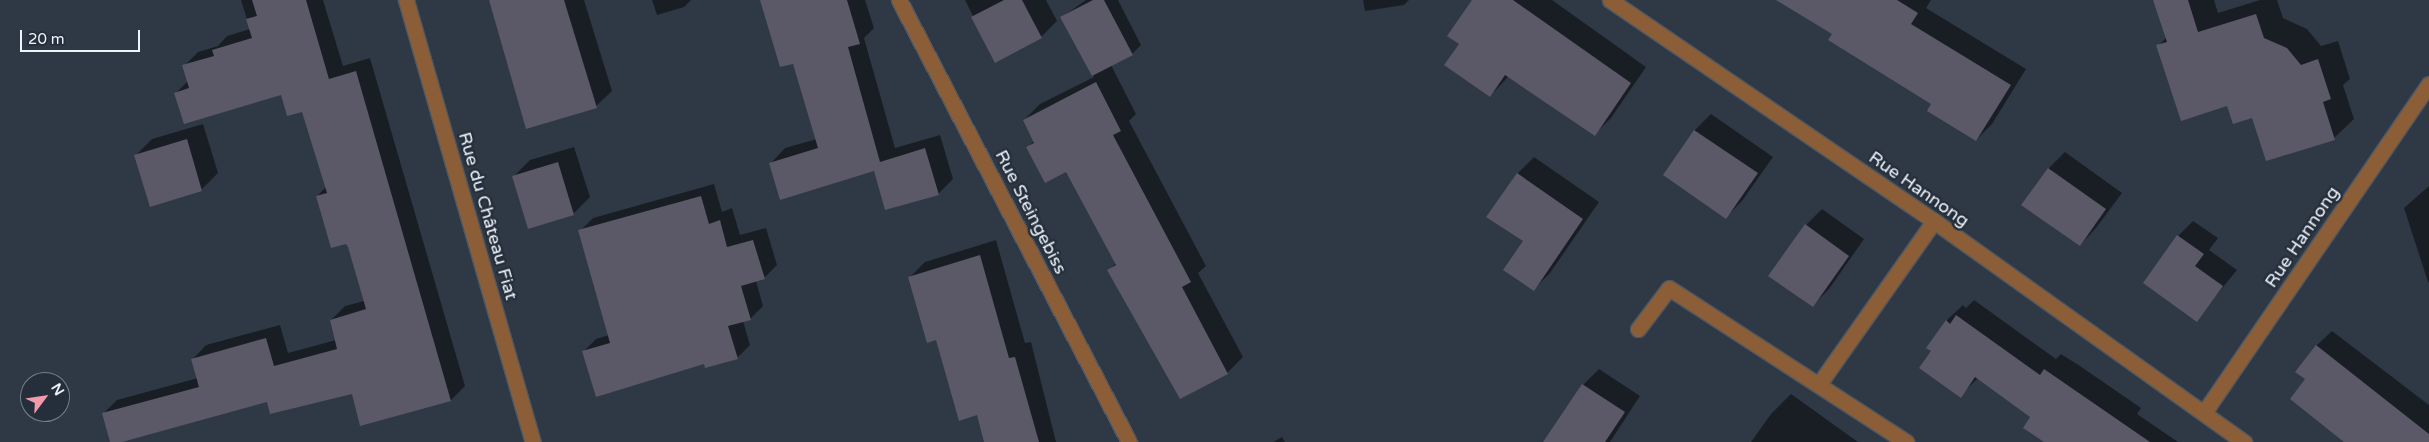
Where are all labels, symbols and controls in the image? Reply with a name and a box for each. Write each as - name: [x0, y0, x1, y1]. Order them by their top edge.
- scale bar: [22, 20, 142, 52]
- text: 20 m: [28, 30, 65, 48]
- street label: Rue du Château Fiat: [454, 130, 522, 302]
- street label: Rue Steingebiss: [990, 146, 1072, 278]
- street label: Rue Hannong: [1865, 146, 1973, 232]
- street label: Rue Hannong: [2260, 182, 2344, 292]
- north arrow: [20, 372, 70, 422]
- text: N: [47, 380, 68, 399]

